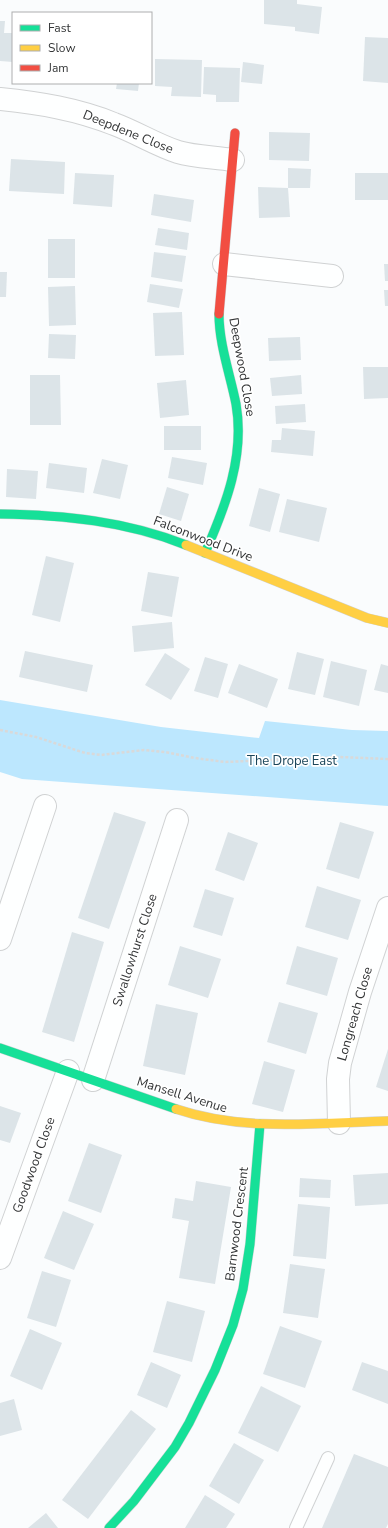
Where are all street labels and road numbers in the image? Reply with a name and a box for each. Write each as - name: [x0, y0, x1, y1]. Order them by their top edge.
- street label: Deepdene Close: [80, 106, 176, 158]
- street label: Deepwood Close: [224, 316, 260, 418]
- street label: Falconwood Drive: [151, 512, 255, 566]
- street label: Swallowhurst Close: [108, 891, 162, 1009]
- street label: Longreach Close: [333, 965, 377, 1063]
- street label: Mansell Avenue: [134, 1073, 230, 1117]
- street label: Goodwood Close: [8, 1115, 60, 1215]
- street label: Barnwood Crescent: [221, 1165, 253, 1282]

